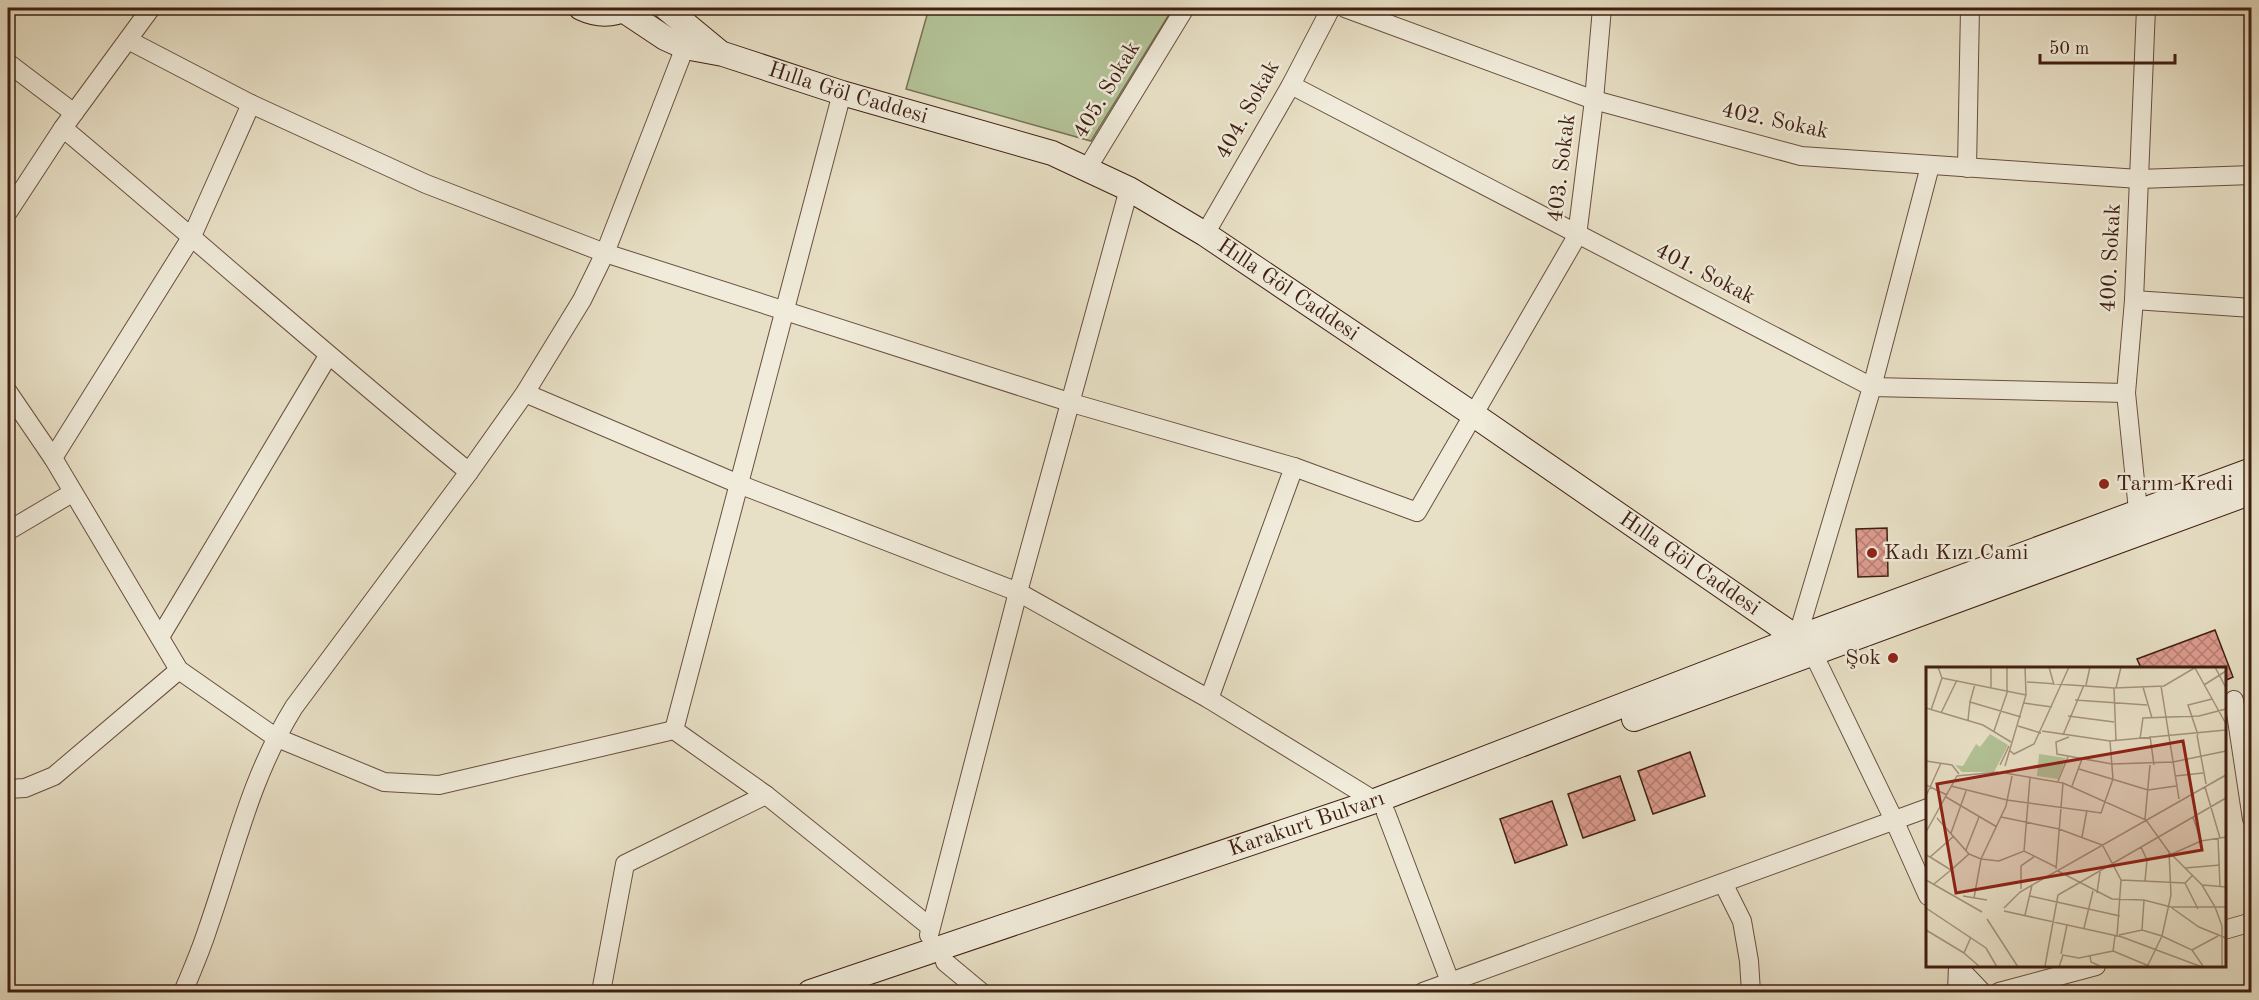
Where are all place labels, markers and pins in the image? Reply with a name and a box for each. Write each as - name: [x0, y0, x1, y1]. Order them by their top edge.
- place label: Tarım Kredi: [2116, 473, 2233, 495]
- marker: Tarım Kredi: [2097, 477, 2111, 491]
- place label: Kadı Kızı Cami: [1884, 542, 2029, 564]
- marker: Kadı Kızı Cami: [1865, 546, 1879, 560]
- place label: Şok: [1845, 647, 1881, 669]
- marker: Şok: [1886, 651, 1900, 665]

